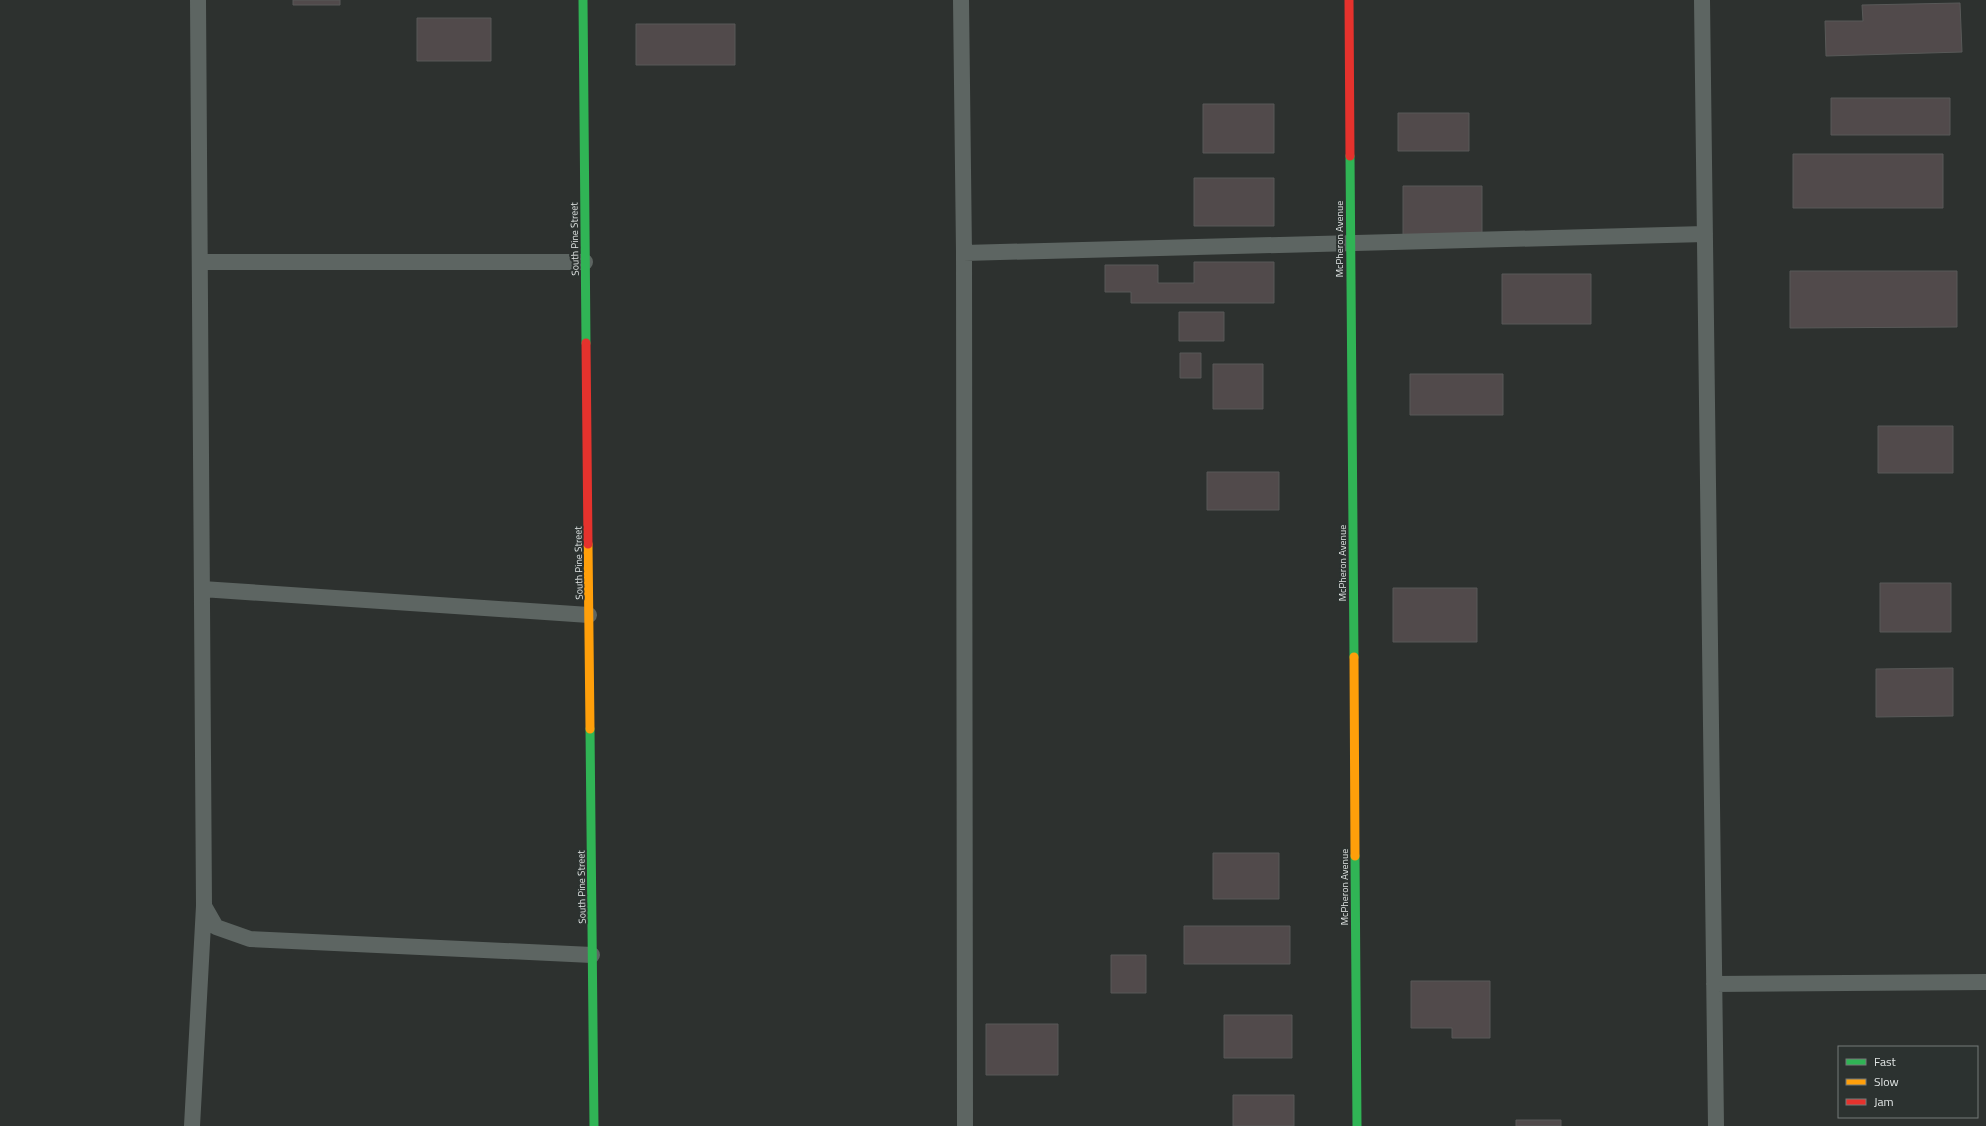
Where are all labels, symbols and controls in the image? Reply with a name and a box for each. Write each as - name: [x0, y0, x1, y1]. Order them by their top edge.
- street label: McPheron Avenue: [1332, 201, 1347, 277]
- street label: South Pine Street: [566, 202, 583, 276]
- street label: McPheron Avenue: [1335, 525, 1350, 601]
- street label: South Pine Street: [570, 526, 587, 600]
- street label: McPheron Avenue: [1337, 849, 1352, 925]
- street label: South Pine Street: [573, 850, 590, 924]
- legend: [1838, 1046, 1978, 1118]
- text: Fast: [1874, 1052, 1897, 1071]
- text: Slow: [1874, 1072, 1899, 1091]
- text: Jam: [1874, 1092, 1894, 1111]

